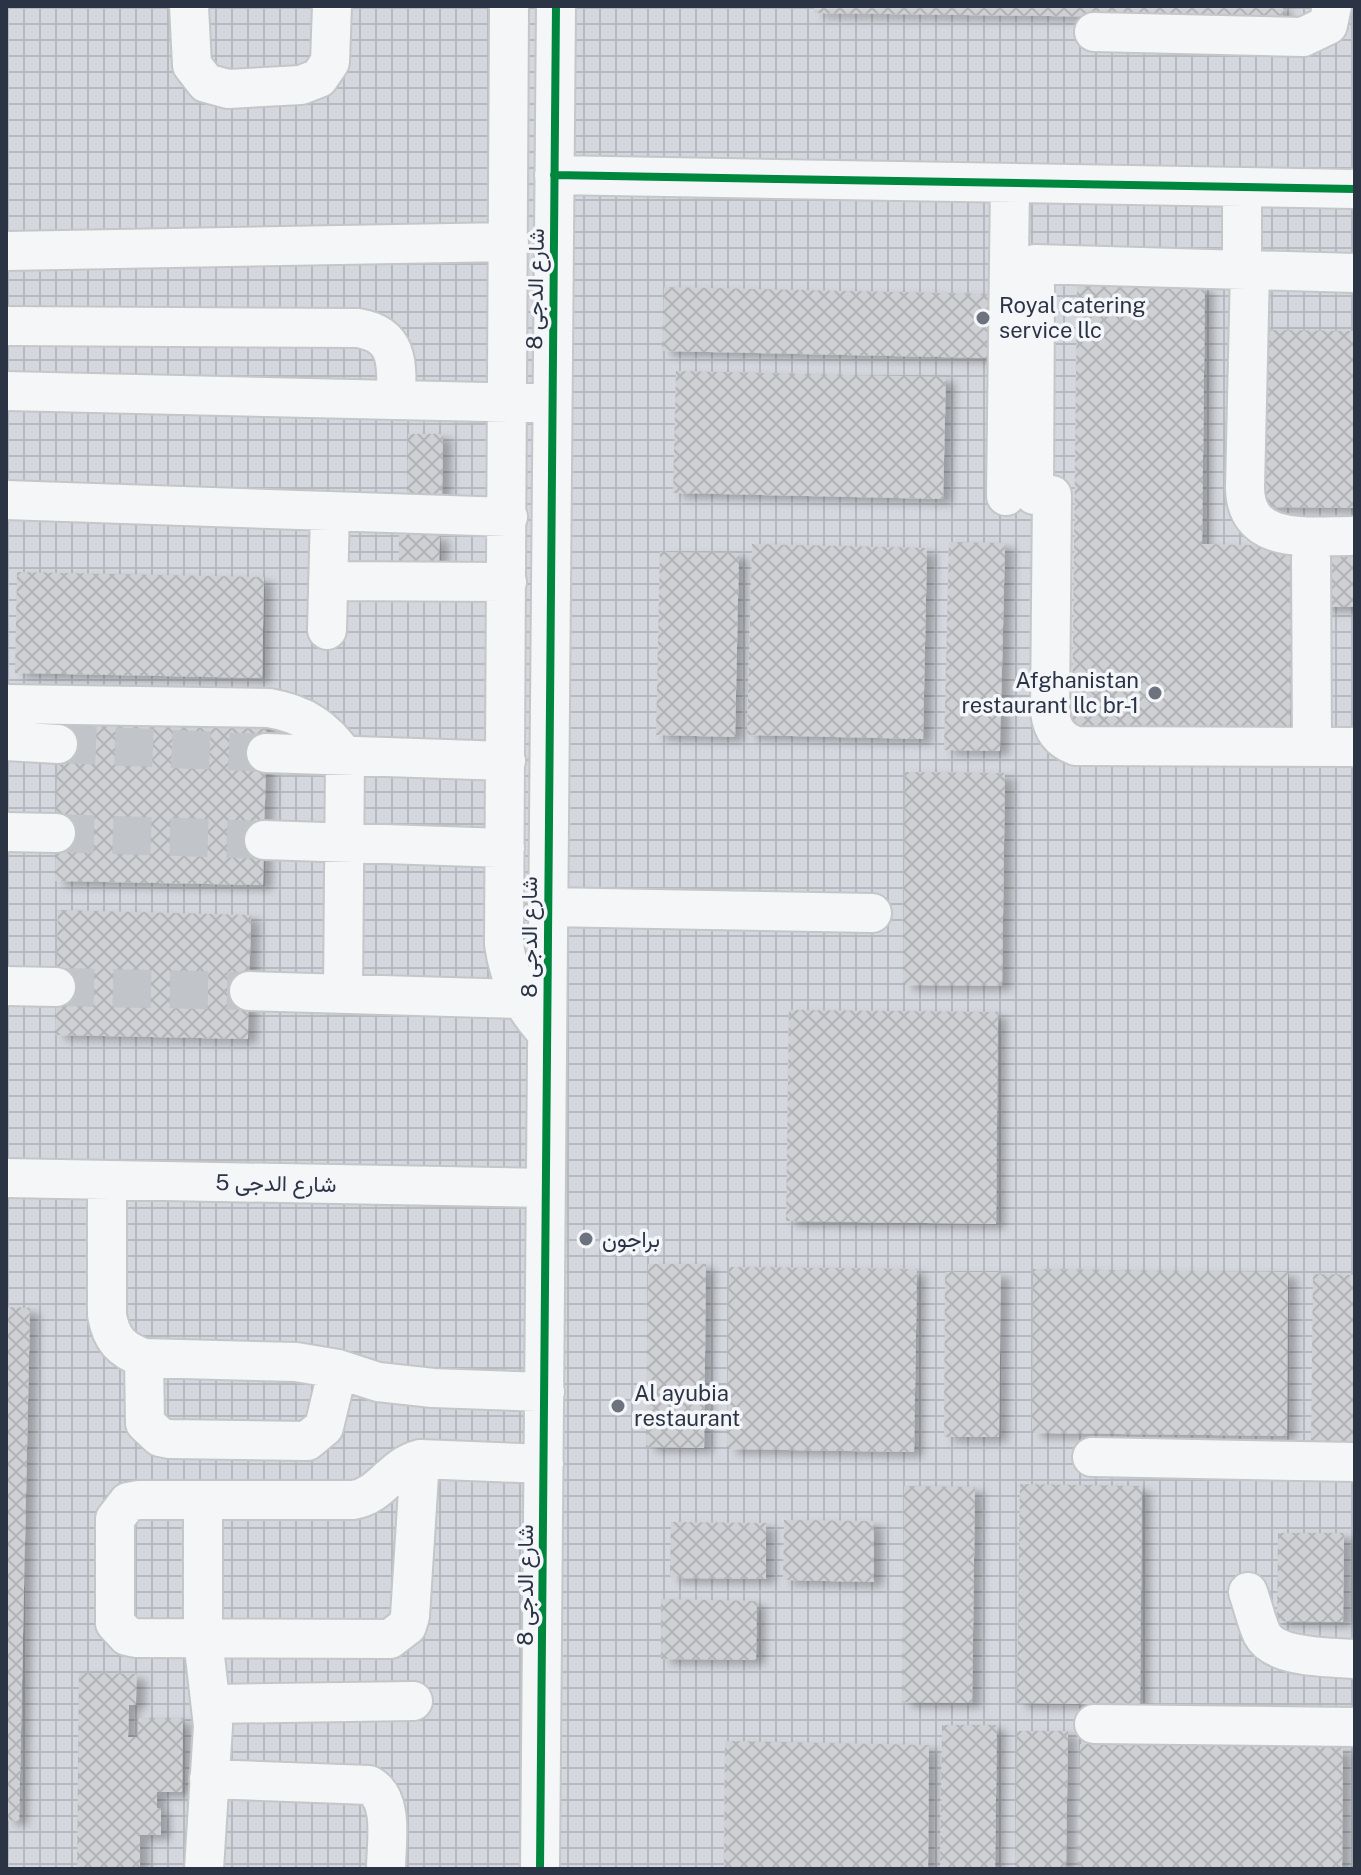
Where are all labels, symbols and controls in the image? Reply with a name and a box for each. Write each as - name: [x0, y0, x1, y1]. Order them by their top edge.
- street label: شارع الدجى 8: [521, 228, 551, 350]
- place label: Royal catering service llc: [999, 292, 1146, 343]
- marker: Royal catering service llc: [974, 309, 992, 327]
- place label: Afghanistan restaurant llc br-1: [961, 667, 1139, 718]
- marker: Afghanistan restaurant llc br-1: [1146, 684, 1164, 702]
- street label: شارع الدجى 8: [516, 876, 544, 998]
- street label: شارع الدجى 5: [215, 1169, 337, 1199]
- place label: براجون: [602, 1226, 660, 1253]
- marker: براجون: [577, 1230, 595, 1248]
- place label: Al ayubia restaurant: [634, 1380, 740, 1431]
- marker: Al ayubia restaurant: [609, 1397, 627, 1415]
- street label: شارع الدجى 8: [512, 1524, 540, 1646]

